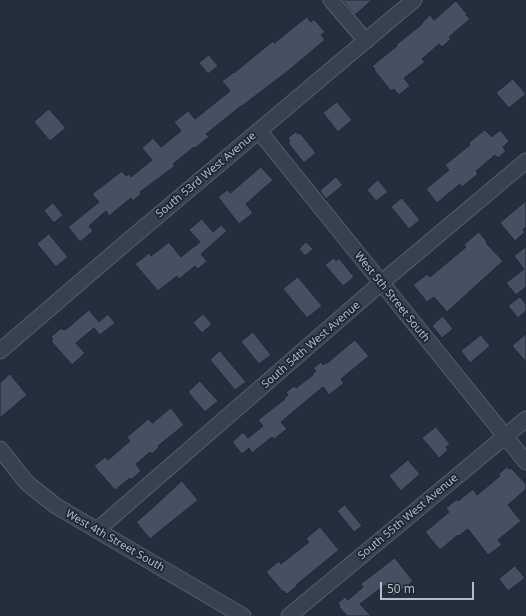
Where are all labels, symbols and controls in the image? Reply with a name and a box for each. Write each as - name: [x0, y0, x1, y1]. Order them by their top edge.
- street label: South 53rd West Avenue: [153, 129, 259, 221]
- street label: West 5th Street South: [352, 249, 432, 345]
- street label: South 54th West Avenue: [259, 299, 363, 391]
- street label: South 55th West Avenue: [355, 471, 461, 563]
- street label: West 4th Street South: [63, 507, 167, 575]
- scale bar: [382, 574, 476, 600]
- text: 50 m: [387, 580, 415, 597]

